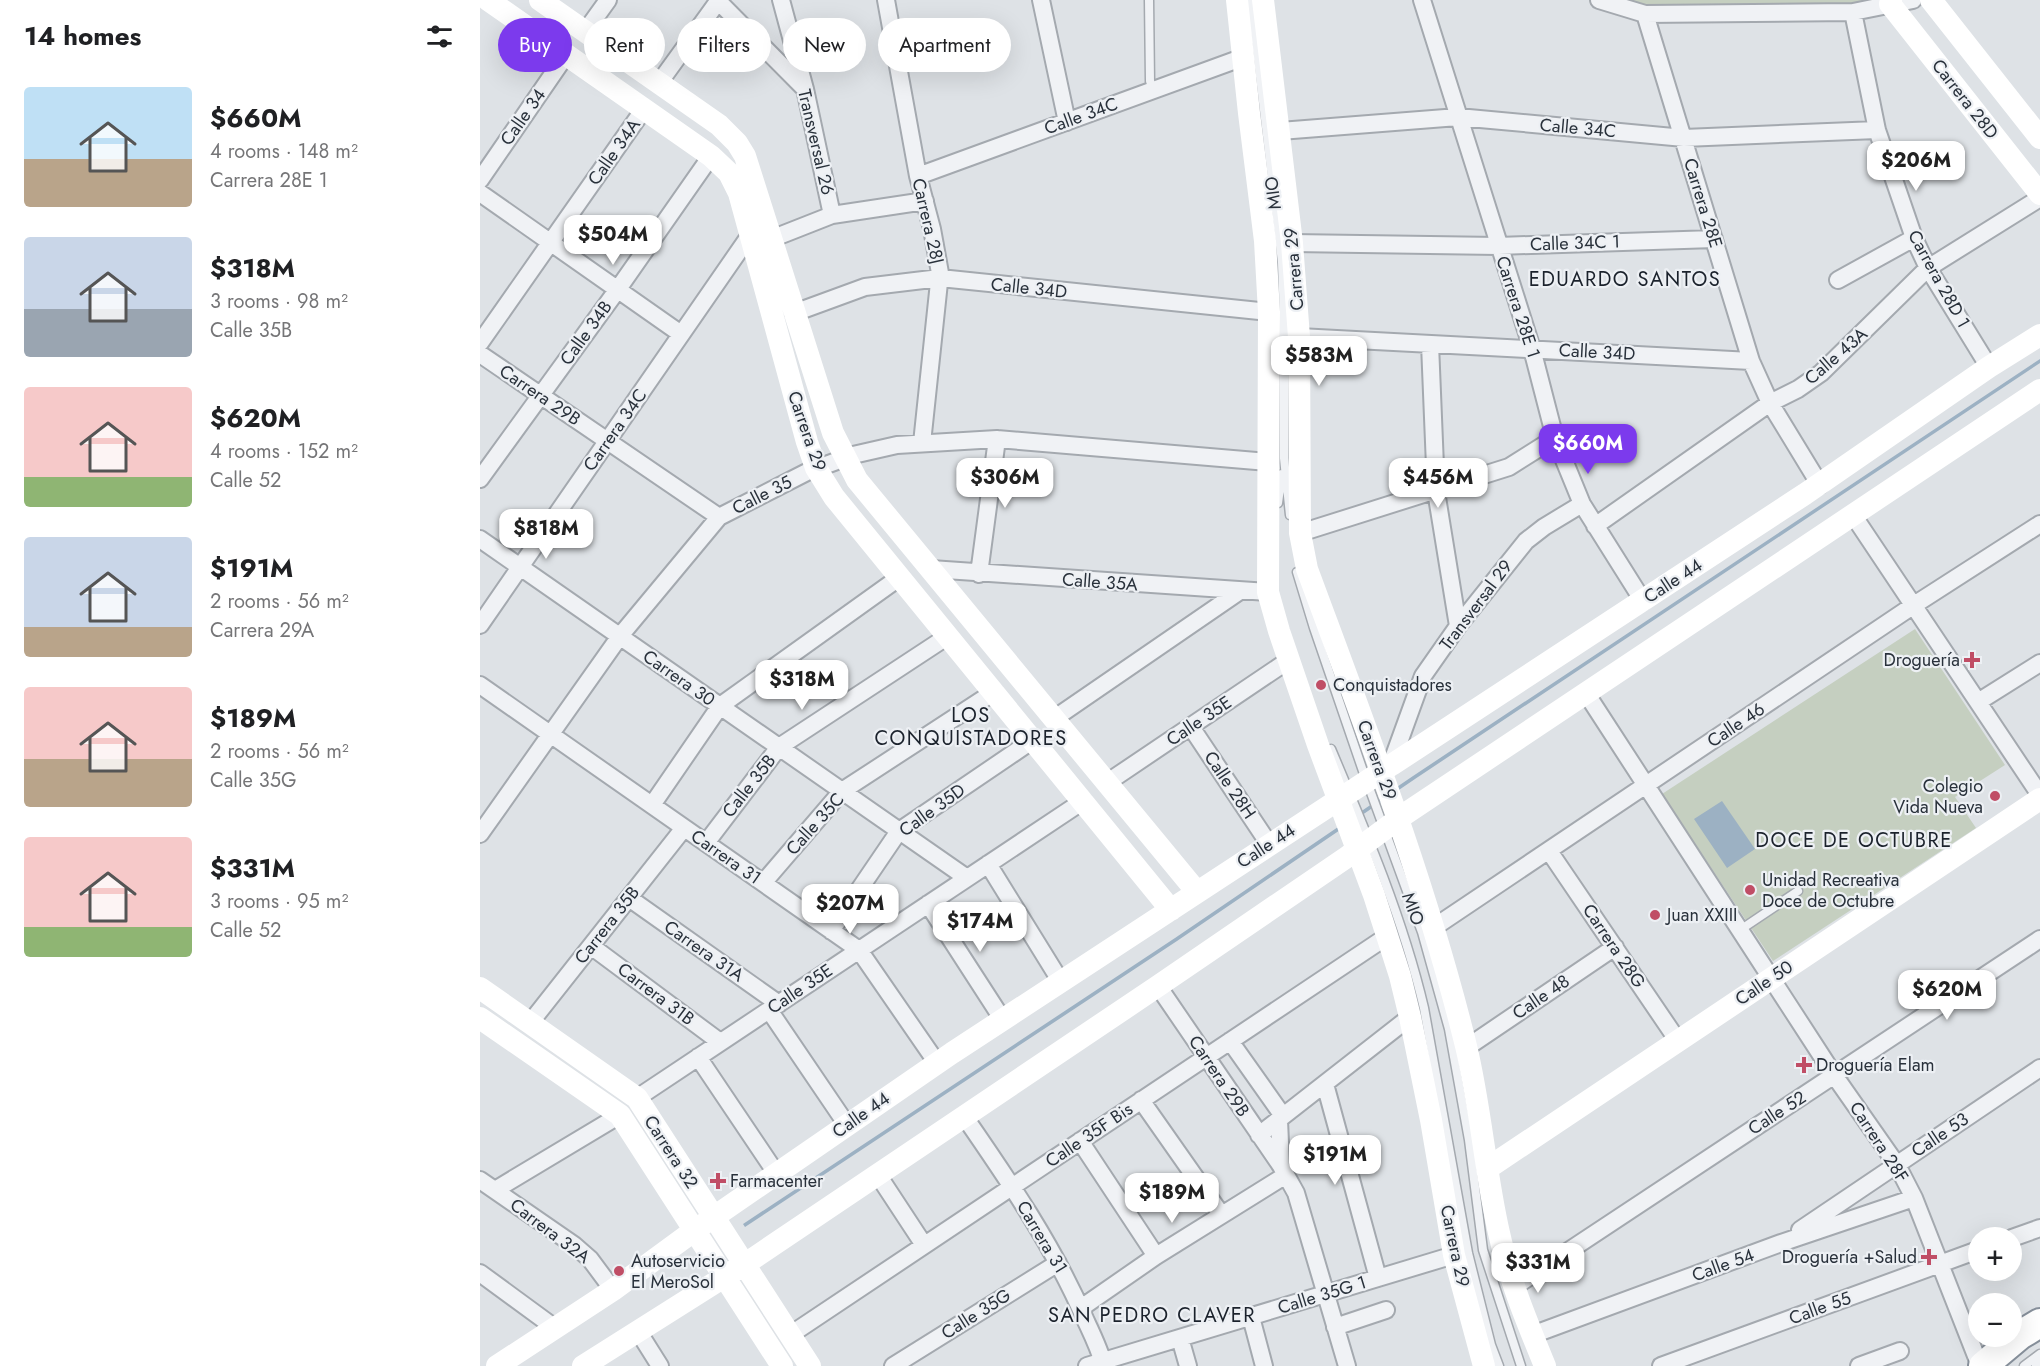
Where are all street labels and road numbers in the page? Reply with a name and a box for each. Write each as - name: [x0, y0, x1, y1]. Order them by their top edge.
- street label: Carrera 28D: [1926, 54, 2004, 144]
- street label: Calle 34: [494, 83, 552, 151]
- street label: Transversal 26: [791, 87, 841, 197]
- street label: Calle 34C: [1041, 91, 1121, 141]
- street label: Calle 34C: [1539, 112, 1617, 144]
- street label: Calle 34A: [582, 113, 647, 191]
- street label: Carrera 28E: [1677, 155, 1729, 251]
- street label: MIO: [1258, 175, 1288, 211]
- street label: Carrera 28J: [906, 176, 950, 266]
- street label: Carrera 28D 1: [1901, 225, 1977, 333]
- street label: Carrera 29: [1277, 226, 1311, 312]
- street label: Calle 34C 1: [1530, 228, 1620, 258]
- street label: Carrera 28E 1: [1489, 253, 1547, 361]
- street label: Calle 34D: [990, 271, 1068, 305]
- street label: Calle 34B: [554, 295, 618, 371]
- street label: Calle 43A: [1799, 321, 1873, 391]
- street label: Calle 34D: [1558, 337, 1636, 367]
- street label: Carrera 29B: [494, 358, 586, 432]
- street label: Carrera 34C: [577, 384, 653, 476]
- street label: Carrera 29: [781, 387, 833, 475]
- street label: Calle 35: [728, 469, 796, 521]
- street label: Calle 44: [1639, 552, 1707, 610]
- street label: Transversal 29: [1433, 554, 1519, 656]
- street label: Calle 35A: [1061, 566, 1139, 598]
- street label: Carrera 30: [637, 643, 721, 713]
- street label: Calle 35E: [1161, 690, 1237, 752]
- street label: Calle 46: [1702, 696, 1770, 754]
- street label: Carrera 29: [1351, 716, 1403, 804]
- street label: Calle 28H: [1198, 746, 1262, 824]
- street label: Calle 35B: [716, 749, 782, 823]
- street label: Calle 35D: [894, 777, 970, 843]
- street label: Calle 35C: [780, 787, 850, 861]
- street label: Calle 44: [1232, 817, 1300, 875]
- street label: Carrera 31: [686, 823, 766, 891]
- street label: Carrera 35B: [568, 881, 646, 969]
- street label: MIO: [1395, 889, 1431, 929]
- street label: Carrera 28G: [1576, 899, 1652, 993]
- street label: Carrera 31A: [659, 914, 749, 988]
- street label: Calle 50: [1730, 954, 1798, 1012]
- street label: Carrera 31B: [612, 956, 700, 1032]
- street label: Calle 35E: [762, 958, 838, 1020]
- street label: Calle 48: [1507, 968, 1575, 1026]
- street label: Carrera 29B: [1182, 1030, 1256, 1122]
- street label: Calle 52: [1743, 1085, 1811, 1141]
- street label: Calle 44: [827, 1086, 895, 1144]
- street label: Calle 35F Bis: [1040, 1096, 1138, 1174]
- street label: Carrera 28F: [1843, 1096, 1915, 1188]
- street label: Calle 53: [1906, 1106, 1974, 1164]
- street label: Carrera 32: [638, 1110, 704, 1194]
- street label: Carrera 32A: [504, 1192, 596, 1270]
- street label: Carrera 31: [1010, 1196, 1074, 1278]
- street label: Carrera 29: [1434, 1203, 1476, 1289]
- street label: Calle 54: [1688, 1242, 1758, 1288]
- street label: Calle 35G 1: [1275, 1269, 1369, 1321]
- street label: Calle 35G: [936, 1282, 1016, 1346]
- street label: Calle 55: [1785, 1285, 1855, 1331]

